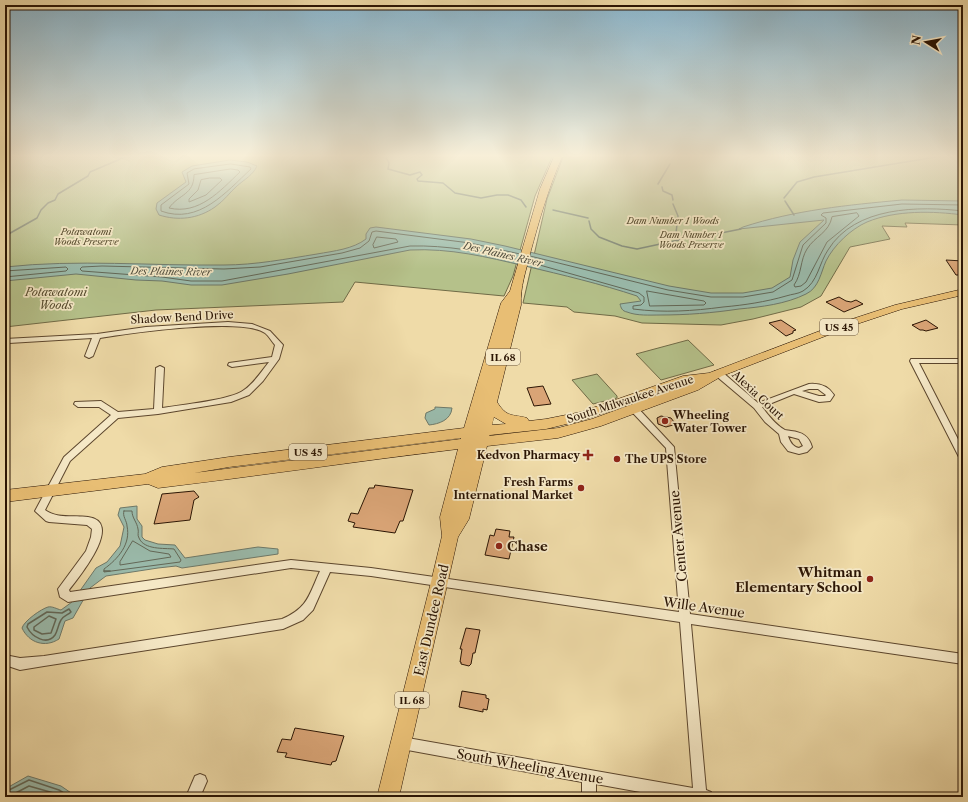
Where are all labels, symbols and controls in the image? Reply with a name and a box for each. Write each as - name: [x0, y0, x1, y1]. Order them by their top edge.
- north arrow: [906, 22, 946, 62]
- text: N: [908, 34, 924, 46]
- park label: Dam Number 1 Woods: [626, 215, 719, 226]
- park label: Potawatomi Woods Preserve: [53, 226, 119, 247]
- park label: Dam Number 1 Woods Preserve: [658, 229, 724, 250]
- water label: Des Plaines River: [461, 239, 545, 270]
- water label: Des Plaines River: [130, 264, 213, 279]
- park label: Potawatomi Woods: [24, 285, 87, 312]
- street label: Shadow Bend Drive: [130, 307, 234, 327]
- road number: US 45: [820, 319, 858, 335]
- road number: IL 68: [486, 349, 520, 365]
- street label: Alexia Court: [728, 367, 787, 423]
- street label: South Milwaukee Avenue: [565, 372, 695, 426]
- place label: Wheeling Water Tower: [672, 408, 747, 435]
- marker: Wheeling Water Tower: [660, 416, 670, 426]
- road number: US 45: [289, 444, 327, 460]
- place label: Kedvon Pharmacy: [477, 448, 580, 462]
- marker: Kedvon Pharmacy: [583, 450, 593, 460]
- place label: The UPS Store: [625, 452, 707, 466]
- marker: The UPS Store: [612, 454, 622, 464]
- place label: Fresh Farms International Market: [453, 475, 574, 502]
- marker: Fresh Farms International Market: [576, 483, 586, 493]
- street label: Center Avenue: [666, 490, 690, 582]
- place label: Chase: [507, 538, 548, 554]
- marker: Chase: [494, 541, 504, 551]
- street label: East Dundee Road: [410, 562, 452, 677]
- place label: Whitman Elementary School: [735, 564, 862, 595]
- marker: Whitman Elementary School: [865, 574, 875, 584]
- street label: Wille Avenue: [661, 593, 746, 621]
- road number: IL 68: [395, 692, 429, 708]
- street label: South Wheeling Avenue: [455, 745, 605, 787]

